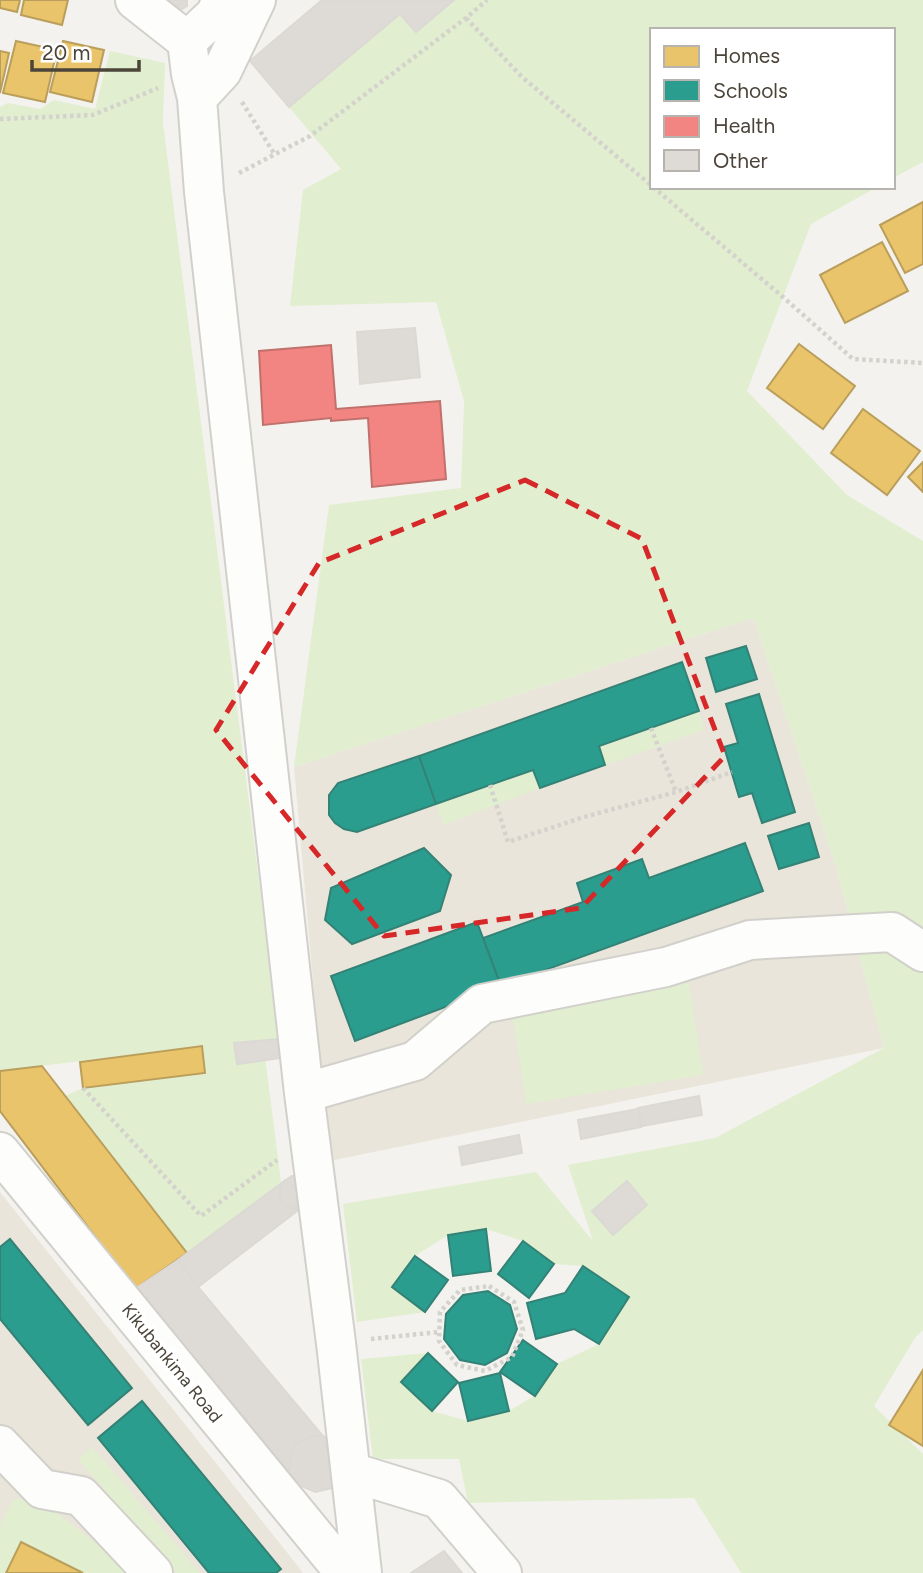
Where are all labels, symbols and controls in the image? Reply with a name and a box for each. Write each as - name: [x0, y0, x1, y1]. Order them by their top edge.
- scale bar: [32, 28, 138, 72]
- legend: [650, 28, 895, 189]
- text: 20 m: [42, 40, 90, 65]
- text: Homes: [713, 43, 780, 68]
- text: Schools: [713, 78, 788, 103]
- text: Health: [713, 113, 775, 138]
- text: Other: [713, 148, 768, 173]
- street label: Kikubankima Road: [117, 1299, 227, 1427]

